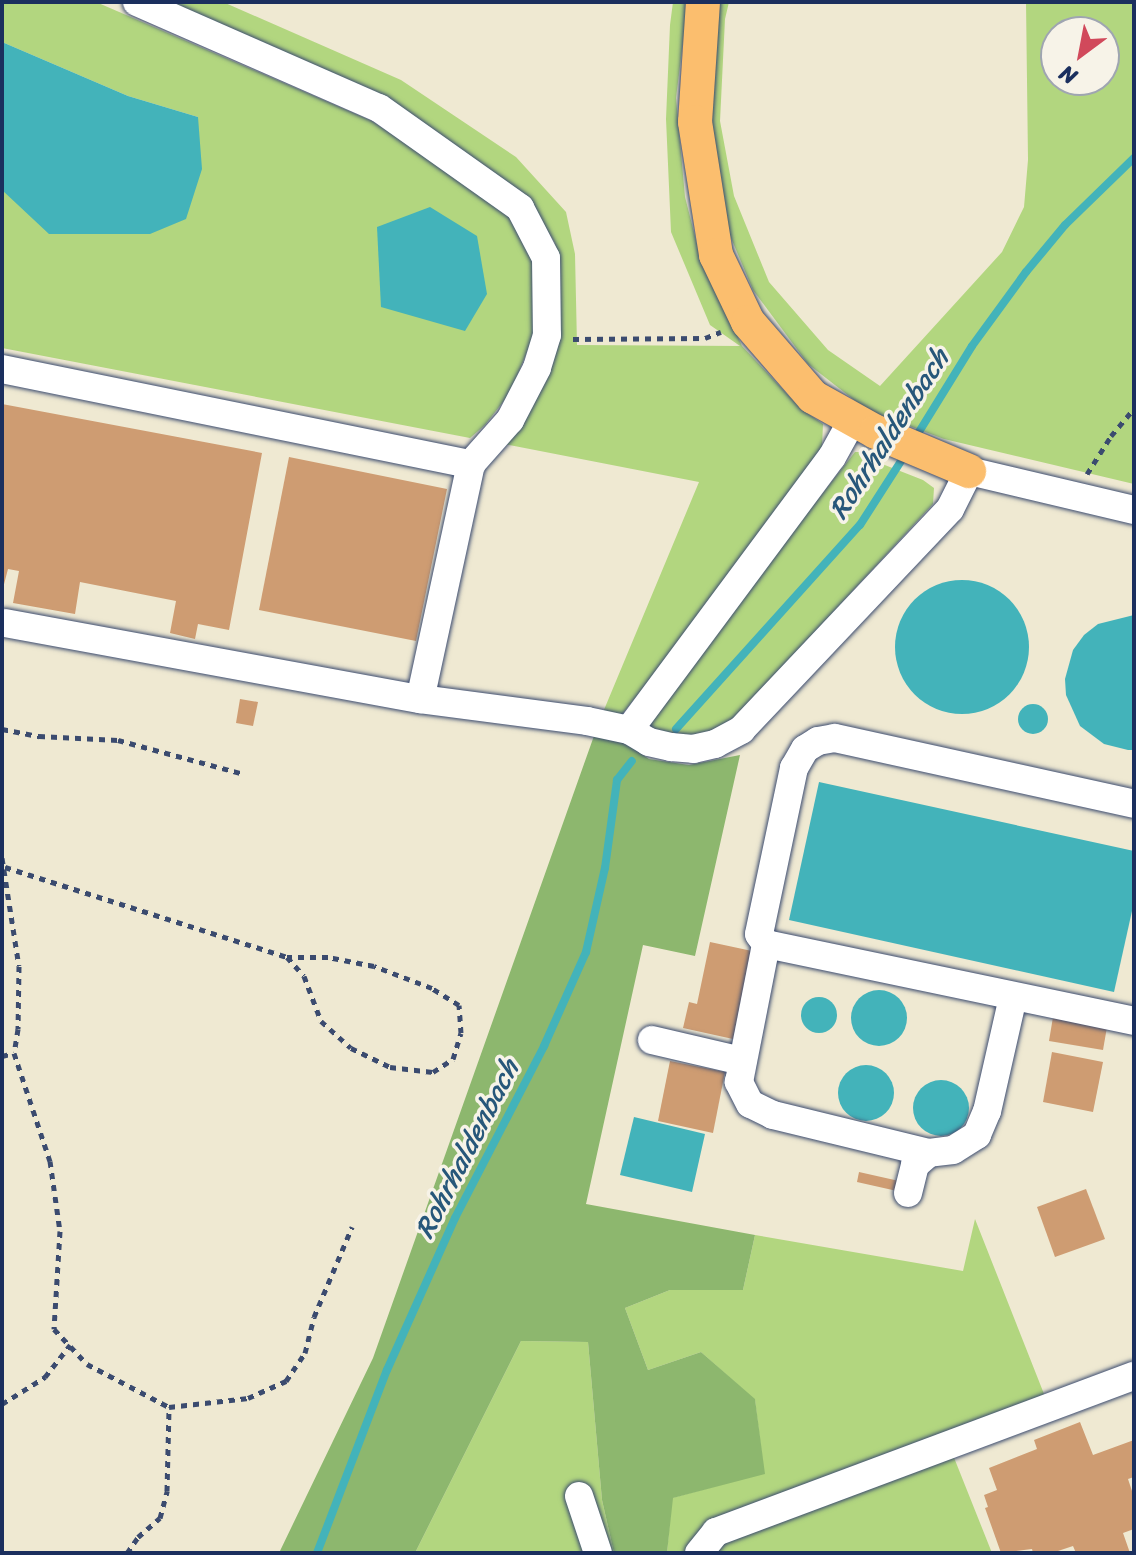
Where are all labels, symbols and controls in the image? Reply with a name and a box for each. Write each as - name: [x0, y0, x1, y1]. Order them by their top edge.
- north arrow: [1040, 16, 1120, 96]
- text: N: [1051, 55, 1085, 96]
- water label: Rohrhaldenbach: [822, 343, 956, 525]
- water label: Rohrhaldenbach: [408, 1054, 526, 1244]

